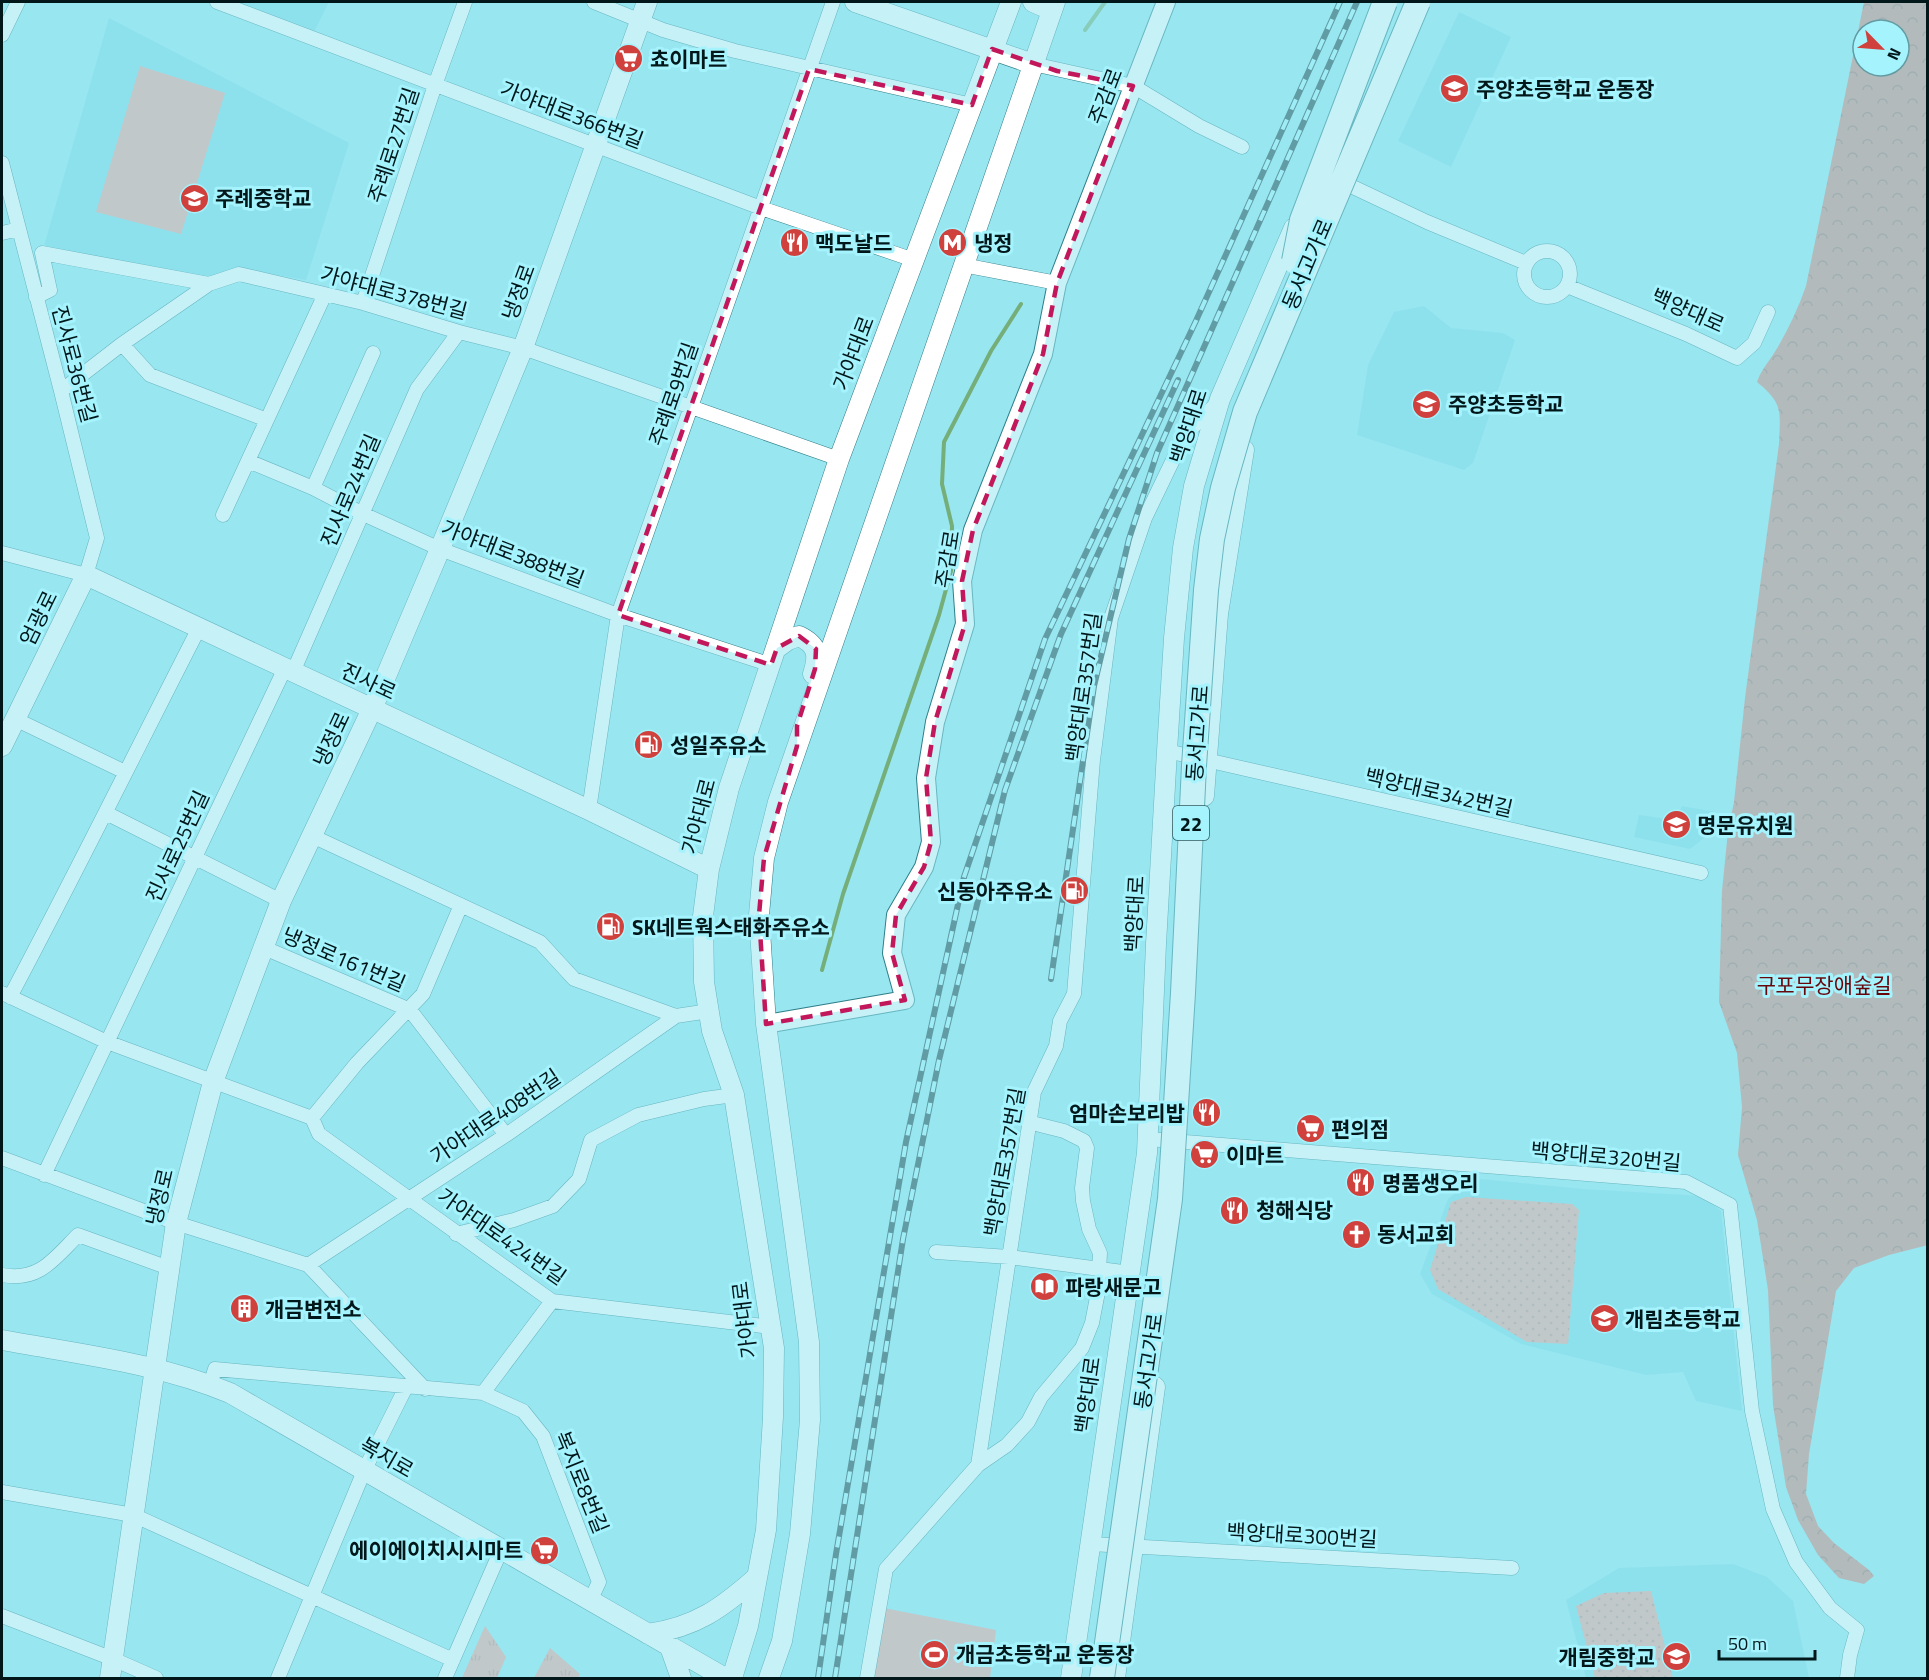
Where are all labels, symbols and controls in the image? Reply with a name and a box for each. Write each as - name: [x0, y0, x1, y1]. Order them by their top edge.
- north arrow: [1851, 18, 1911, 78]
- supermarket icon: 쵸이마트: [613, 43, 645, 75]
- place label: 쵸이마트: [650, 43, 727, 75]
- text: N: [1881, 44, 1908, 64]
- street label: 주감로: [1080, 63, 1130, 129]
- street label: 가야대로366번길: [496, 72, 648, 156]
- school or university icon: 주양초등학교 운동장: [1439, 73, 1471, 105]
- place label: 주양초등학교 운동장: [1476, 73, 1655, 105]
- street label: 주례로27번길: [359, 83, 427, 207]
- school or university icon: 주례중학교: [178, 182, 210, 214]
- place label: 주례중학교: [215, 182, 312, 214]
- street label: 동서고가로: [1273, 213, 1341, 315]
- restaurant icon: 맥도날드: [778, 227, 810, 259]
- place label: 맥도날드: [815, 227, 892, 259]
- metro station icon: 냉정: [937, 227, 969, 259]
- place label: 냉정: [974, 227, 1013, 259]
- street label: 가야대로378번길: [317, 257, 471, 327]
- street label: 냉정로: [493, 259, 543, 325]
- street label: 백양대로: [1646, 280, 1730, 340]
- street label: 진사로36번길: [44, 302, 106, 426]
- street label: 가야대로: [824, 311, 882, 395]
- street label: 주례로9번길: [640, 338, 706, 450]
- street label: 백양대로: [1161, 384, 1215, 468]
- school or university icon: 주양초등학교: [1411, 388, 1443, 420]
- place label: 주양초등학교: [1448, 388, 1564, 420]
- street label: 진사로24번길: [312, 428, 388, 552]
- street label: 가야대로388번길: [437, 511, 589, 595]
- street label: 주감로: [927, 528, 967, 590]
- street label: 엄광로: [11, 585, 65, 651]
- street label: 백양대로357번길: [1057, 610, 1109, 764]
- street label: 진사로: [336, 654, 402, 708]
- street label: 동서고가로: [1178, 684, 1216, 782]
- street label: 냉정로: [304, 706, 358, 772]
- fuel station icon: 성일주유소: [633, 729, 665, 761]
- place label: 성일주유소: [670, 729, 767, 761]
- street label: 백양대로342번길: [1362, 759, 1516, 825]
- street label: 가야대로: [673, 775, 723, 857]
- street label: 진사로25번길: [137, 785, 217, 907]
- road number: 22: [1173, 806, 1209, 840]
- school or university icon: 명문유치원: [1660, 809, 1692, 841]
- place label: 명문유치원: [1697, 809, 1794, 841]
- place label: 신동아주유소: [937, 875, 1053, 907]
- fuel station icon: 신동아주유소: [1058, 875, 1090, 907]
- street label: 백양대로: [1116, 875, 1152, 953]
- fuel station icon: SK네트웍스태화주유소: [595, 911, 627, 943]
- place label: SK네트웍스태화주유소: [632, 911, 830, 943]
- street label: 냉정로161번길: [277, 919, 411, 999]
- park label: 구포무장애숲길: [1756, 969, 1892, 1001]
- street label: 가야대로408번길: [423, 1060, 567, 1172]
- street label: 백양대로357번길: [975, 1085, 1033, 1239]
- place label: 엄마손보리밥: [1069, 1097, 1185, 1129]
- restaurant icon: 엄마손보리밥: [1190, 1097, 1222, 1129]
- supermarket icon: 편의점: [1294, 1113, 1326, 1145]
- place label: 편의점: [1331, 1113, 1389, 1145]
- street label: 백양대로320번길: [1529, 1133, 1683, 1179]
- supermarket icon: 이마트: [1189, 1139, 1221, 1171]
- place label: 이마트: [1226, 1139, 1284, 1171]
- street label: 냉정로: [137, 1165, 181, 1229]
- restaurant icon: 명품생오리: [1345, 1167, 1377, 1199]
- place label: 명품생오리: [1382, 1167, 1479, 1199]
- street label: 가야대로424번길: [431, 1180, 573, 1292]
- restaurant icon: 청해식당: [1219, 1194, 1251, 1226]
- place label: 청해식당: [1256, 1194, 1333, 1226]
- church icon: 동서교회: [1340, 1218, 1372, 1250]
- place label: 동서교회: [1377, 1218, 1454, 1250]
- library icon: 파랑새문고: [1028, 1271, 1060, 1303]
- place label: 파랑새문고: [1065, 1271, 1162, 1303]
- street label: 가야대로: [723, 1280, 765, 1360]
- building icon: 개금변전소: [228, 1293, 260, 1325]
- place label: 개금변전소: [265, 1293, 362, 1325]
- school or university icon: 개림초등학교: [1588, 1303, 1620, 1335]
- place label: 개림초등학교: [1625, 1303, 1741, 1335]
- street label: 동서고가로: [1125, 1311, 1171, 1411]
- street label: 백양대로: [1066, 1355, 1108, 1435]
- street label: 복지로8번길: [547, 1426, 617, 1538]
- street label: 복지로: [354, 1429, 420, 1485]
- street label: 백양대로300번길: [1226, 1515, 1378, 1555]
- place label: 에이에이치시시마트: [349, 1534, 523, 1566]
- supermarket icon: 에이에이치시시마트: [528, 1534, 560, 1566]
- scale bar: [1719, 1623, 1815, 1661]
- text: 50 m: [1728, 1630, 1767, 1657]
- sports icon: 개금초등학교 운동장: [919, 1638, 951, 1670]
- place label: 개금초등학교 운동장: [956, 1638, 1135, 1670]
- place label: 개림중학교: [1558, 1641, 1655, 1673]
- school or university icon: 개림중학교: [1660, 1641, 1692, 1673]

